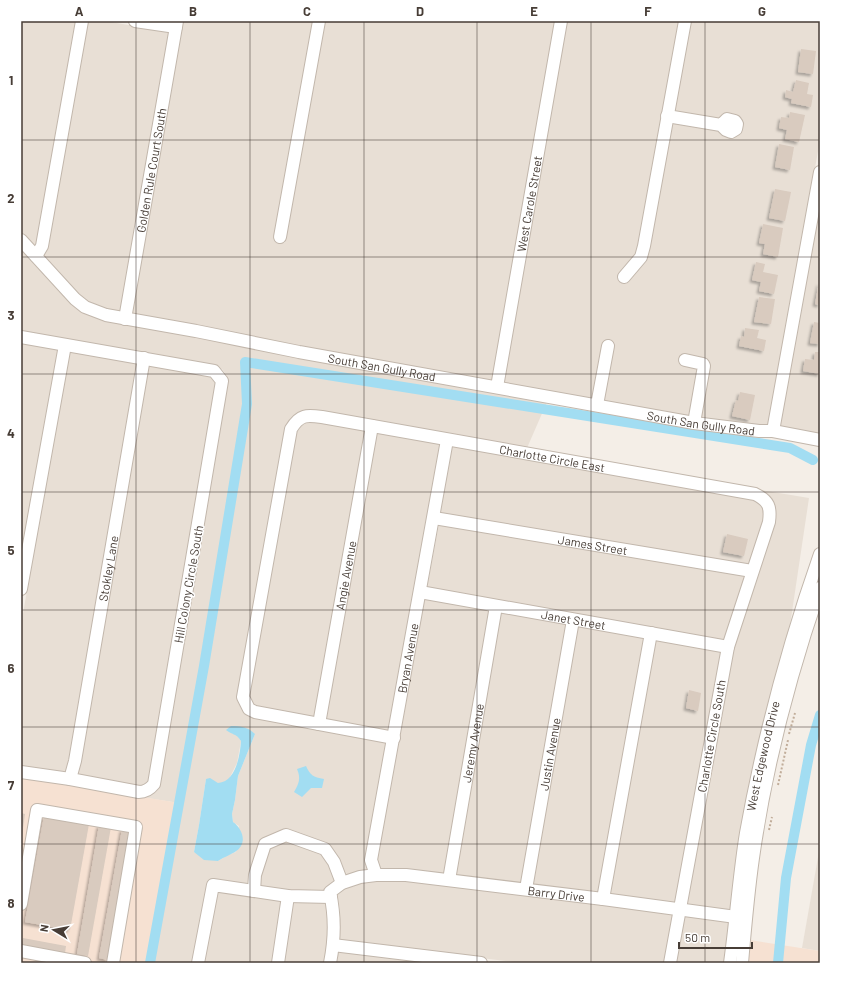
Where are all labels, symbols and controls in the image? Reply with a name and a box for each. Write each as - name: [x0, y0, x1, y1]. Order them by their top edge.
- text: A: [75, 3, 84, 19]
- text: B: [189, 3, 197, 19]
- text: C: [303, 3, 311, 19]
- text: D: [416, 3, 424, 19]
- text: E: [530, 3, 538, 19]
- text: F: [644, 3, 652, 19]
- text: G: [758, 3, 766, 19]
- text: 1: [9, 72, 13, 88]
- street label: Golden Rule Court South: [133, 107, 169, 234]
- street label: West Carole Street: [514, 155, 544, 253]
- text: 2: [7, 190, 15, 206]
- text: 3: [7, 307, 15, 323]
- street label: South San Gully Road: [327, 350, 437, 383]
- street label: South San Gully Road: [646, 408, 756, 437]
- text: 4: [7, 425, 15, 441]
- street label: Charlotte Circle East: [498, 442, 606, 474]
- street label: Hill Colony Circle South: [171, 524, 205, 644]
- street label: James Street: [557, 532, 629, 557]
- street label: Stokley Lane: [95, 535, 120, 602]
- street label: Angie Avenue: [332, 540, 358, 611]
- text: 5: [7, 542, 15, 558]
- street label: Janet Street: [540, 607, 607, 632]
- street label: Bryan Avenue: [394, 622, 421, 694]
- text: 6: [8, 660, 15, 676]
- street label: Charlotte Circle South: [694, 679, 728, 793]
- street label: West Edgewood Drive: [743, 699, 782, 812]
- street label: Jeremy Avenue: [459, 702, 486, 784]
- street label: Justin Avenue: [536, 717, 563, 792]
- text: 7: [8, 777, 15, 793]
- street label: Barry Drive: [527, 883, 586, 904]
- text: 8: [7, 895, 15, 911]
- north arrow: [34, 910, 74, 950]
- text: N: [37, 923, 51, 933]
- scale bar: [679, 924, 752, 950]
- text: 50 m: [685, 930, 710, 944]

